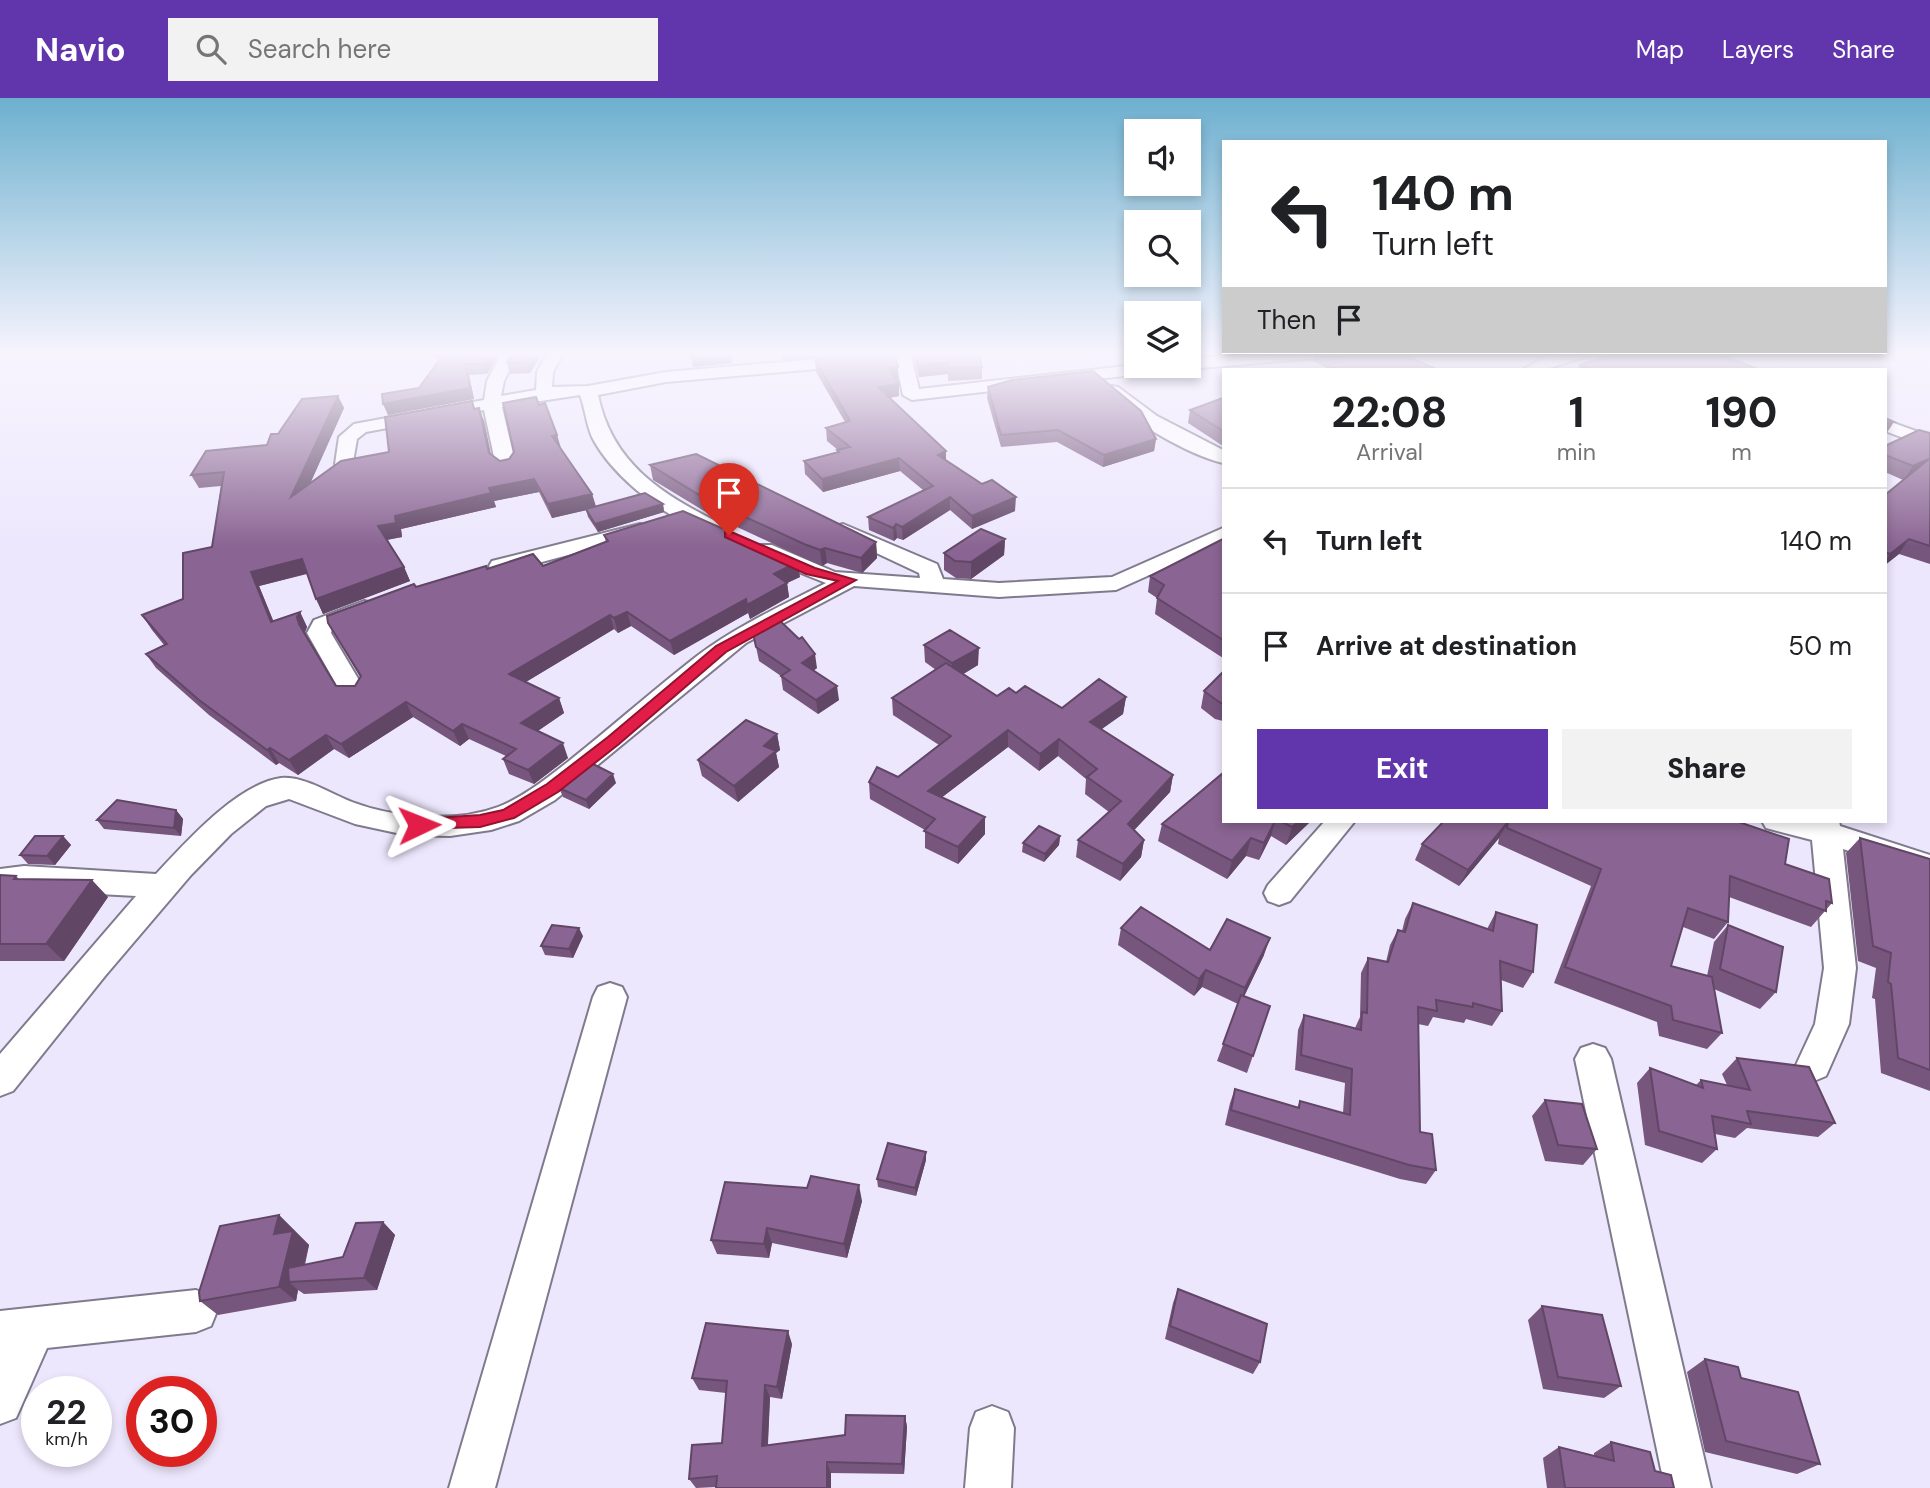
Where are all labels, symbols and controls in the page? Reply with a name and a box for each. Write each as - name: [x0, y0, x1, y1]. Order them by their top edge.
- search box: [168, 18, 658, 81]
- text: Navio: [35, 28, 126, 71]
- icon: search: [192, 30, 230, 68]
- text: Search here: [248, 32, 391, 66]
- text: Map: [1636, 34, 1684, 65]
- text: Layers: [1722, 34, 1794, 65]
- text: Share: [1832, 34, 1895, 65]
- map controls: [1124, 119, 1201, 378]
- button: sound: [1124, 119, 1201, 196]
- text: 140 m: [1372, 161, 1514, 225]
- icon: left: [1257, 168, 1348, 259]
- button: search: [1124, 210, 1201, 287]
- text: Turn left: [1372, 223, 1494, 265]
- button: layers: [1124, 301, 1201, 378]
- icon: arrive: [1330, 301, 1368, 339]
- text: Then: [1257, 303, 1316, 337]
- text: 22:08: [1332, 385, 1447, 440]
- text: 1: [1569, 385, 1584, 440]
- text: 190: [1706, 385, 1777, 440]
- text: Arrival: [1356, 437, 1423, 467]
- text: min: [1557, 437, 1596, 467]
- text: m: [1731, 437, 1752, 467]
- pin: [699, 463, 759, 535]
- icon: arrive: [710, 474, 748, 512]
- icon: left: [1257, 522, 1295, 560]
- text: Turn left: [1316, 524, 1423, 558]
- text: 140 m: [1780, 524, 1852, 558]
- icon: arrive: [1257, 627, 1295, 665]
- text: Arrive at destination: [1316, 629, 1577, 663]
- text: 50 m: [1788, 629, 1852, 663]
- button: Exit: [1257, 729, 1548, 809]
- button: Share: [1562, 729, 1852, 809]
- position arrow: [382, 788, 456, 862]
- speed limit sign: 30: [126, 1376, 217, 1467]
- text: 22: [46, 1389, 87, 1435]
- text: km/h: [45, 1427, 88, 1451]

